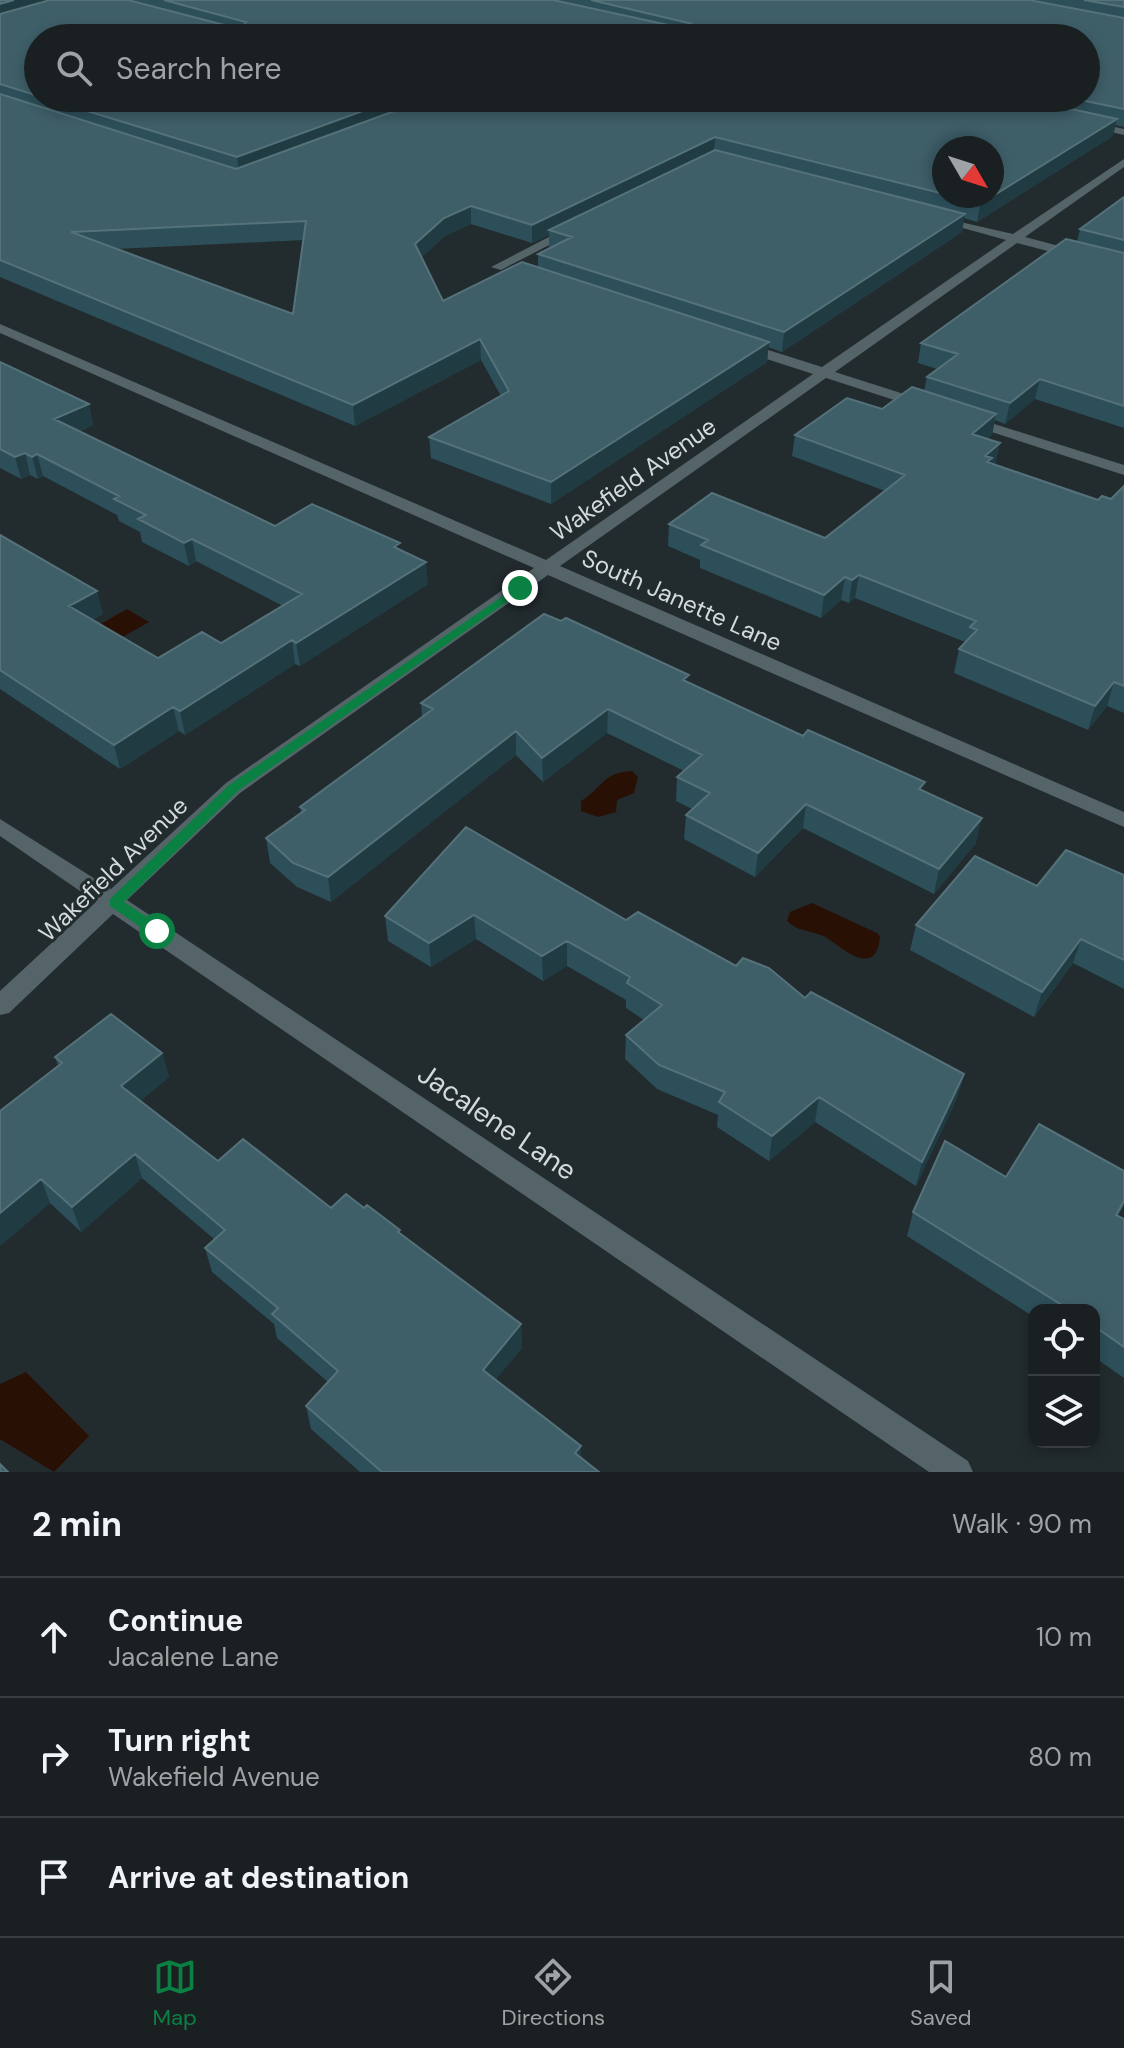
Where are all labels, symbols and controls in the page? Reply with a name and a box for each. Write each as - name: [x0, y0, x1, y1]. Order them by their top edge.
- search box: [24, 24, 1100, 112]
- icon: search: [52, 46, 96, 90]
- text: Search here: [116, 49, 282, 88]
- north arrow: [932, 136, 1004, 208]
- street label: Wakefield Avenue: [544, 410, 722, 548]
- street label: South Janette Lane: [577, 542, 787, 658]
- route end: [502, 570, 538, 606]
- street label: Wakefield Avenue: [32, 790, 194, 948]
- route start: [139, 913, 175, 949]
- street label: Jacalene Lane: [410, 1055, 584, 1189]
- map controls: [1028, 1304, 1100, 1448]
- button: locate: [1028, 1304, 1100, 1376]
- button: layers: [1028, 1376, 1100, 1448]
- text: 2 min: [32, 1502, 122, 1547]
- text: Walk · 90 m: [952, 1507, 1092, 1541]
- text: Continue: [108, 1601, 243, 1640]
- icon: ahead: [32, 1615, 76, 1659]
- text: 10 m: [1036, 1620, 1092, 1654]
- text: Jacalene Lane: [108, 1640, 279, 1674]
- text: Turn right: [108, 1721, 251, 1760]
- icon: right: [32, 1735, 76, 1779]
- text: 80 m: [1028, 1740, 1092, 1774]
- text: Wakefield Avenue: [108, 1760, 320, 1794]
- icon: arrive: [32, 1855, 76, 1899]
- text: Arrive at destination: [108, 1858, 409, 1897]
- tab: Map: [152, 1955, 197, 2032]
- tab: Directions: [502, 1955, 605, 2032]
- tab: Saved: [910, 1955, 972, 2032]

